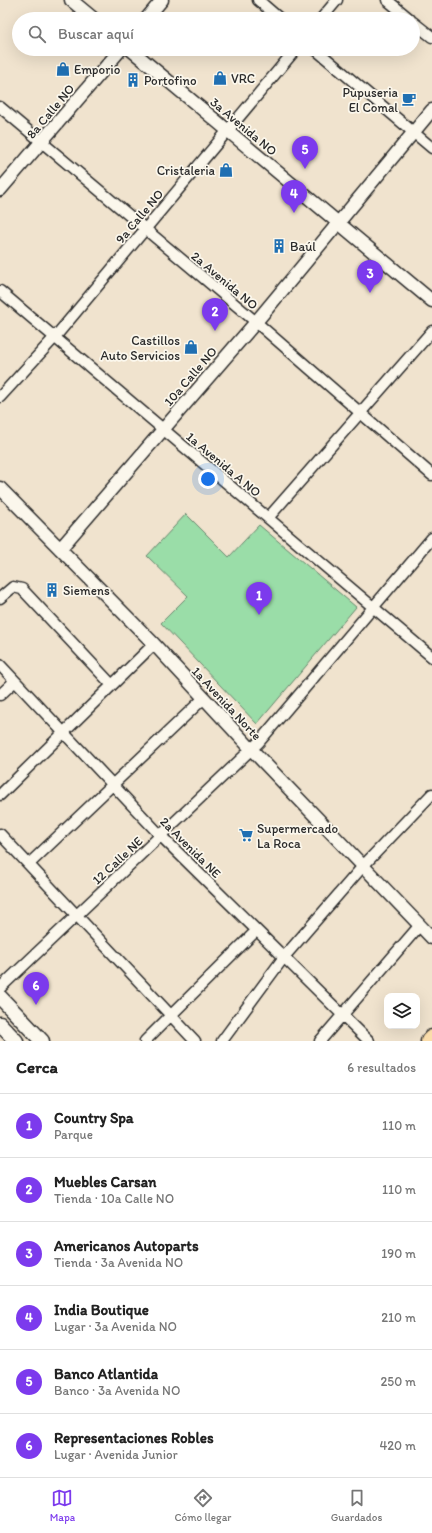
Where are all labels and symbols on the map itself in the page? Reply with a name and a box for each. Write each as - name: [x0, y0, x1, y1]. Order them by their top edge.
- shop icon: Emporio: [55, 61, 71, 77]
- place label: Emporio: [74, 62, 121, 77]
- shop icon: VRC: [212, 70, 228, 86]
- place label: VRC: [231, 71, 255, 86]
- building icon: Portofino: [125, 72, 141, 88]
- place label: Portofino: [144, 73, 197, 88]
- street label: 8a Calle NO: [23, 81, 77, 142]
- place label: Pupuseria El Comal: [342, 85, 399, 115]
- cafe icon: Pupuseria El Comal: [401, 91, 417, 107]
- street label: 3a Avenida NO: [207, 94, 280, 159]
- pin: 5: [292, 136, 318, 169]
- shop icon: Cristaleria: [218, 162, 234, 178]
- place label: Cristaleria: [157, 163, 216, 178]
- pin: 4: [281, 180, 307, 213]
- street label: 9a Calle NO: [112, 186, 166, 246]
- building icon: Baúl: [271, 238, 287, 254]
- place label: Baúl: [290, 239, 316, 254]
- street label: 2a Avenida NO: [189, 248, 261, 312]
- pin: 3: [357, 260, 383, 293]
- pin: 2: [202, 298, 228, 331]
- place label: Castillos Auto Servicios: [101, 333, 180, 363]
- shop icon: Castillos Auto Servicios: [183, 339, 199, 355]
- street label: 10a Calle NO: [161, 344, 220, 409]
- street label: 1a Avenida A NO: [183, 429, 264, 500]
- your location: [198, 469, 218, 489]
- building icon: Siemens: [44, 582, 60, 598]
- pin: 1: [246, 582, 272, 615]
- place label: Siemens: [63, 583, 110, 598]
- street label: 1a Avenida Norte: [189, 664, 264, 743]
- street label: 2a Avenida NE: [157, 814, 224, 881]
- place label: Supermercado La Roca: [257, 821, 339, 851]
- supermarket icon: Supermercado La Roca: [238, 827, 254, 843]
- street label: 12 Calle NE: [89, 833, 146, 887]
- pin: 6: [23, 972, 49, 1005]

